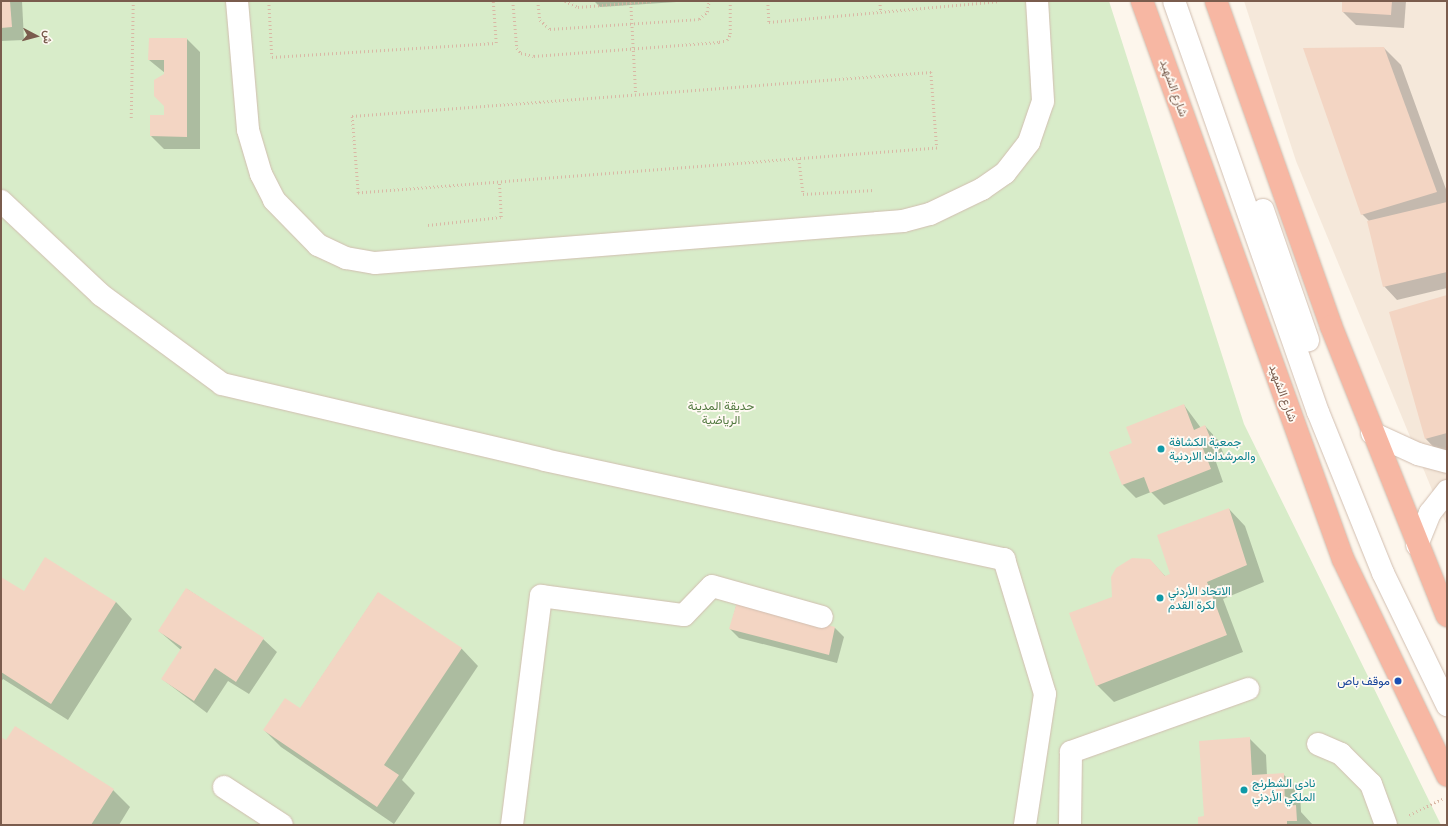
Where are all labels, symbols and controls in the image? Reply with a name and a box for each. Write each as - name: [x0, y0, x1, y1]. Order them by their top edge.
- north arrow: [16, 16, 56, 56]
- text: ش: [40, 30, 56, 45]
- street label: شارع الشهيد: [1157, 57, 1191, 119]
- street label: شارع الشهيد: [1266, 362, 1300, 424]
- park label: حديقة المدينة الرياضية: [688, 399, 754, 427]
- place label: جمعية الكشافة والمرشدات الاردنية: [1169, 435, 1255, 463]
- marker: جمعية الكشافة والمرشدات الاردنية: [1156, 444, 1166, 454]
- place label: الاتحاد الأردني لكرة القدم: [1168, 584, 1231, 612]
- marker: الاتحاد الأردني لكرة القدم: [1155, 593, 1165, 603]
- place label: موقف باص: [1337, 674, 1390, 688]
- marker: موقف باص: [1393, 676, 1403, 686]
- place label: نادي الشطرنج الملكي الأردني: [1252, 776, 1315, 804]
- marker: نادي الشطرنج الملكي الأردني: [1239, 785, 1249, 795]

